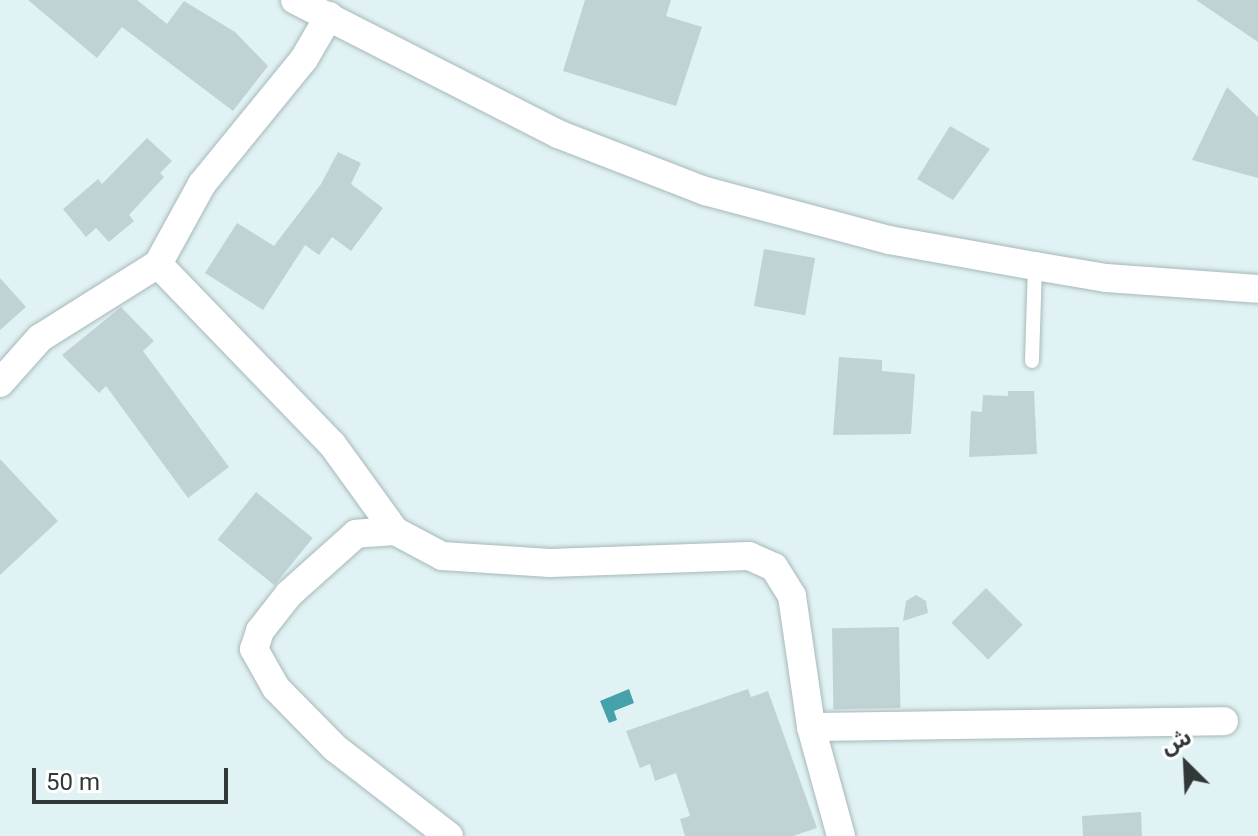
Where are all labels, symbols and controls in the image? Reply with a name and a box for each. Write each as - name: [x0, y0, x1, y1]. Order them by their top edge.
- north arrow: [1146, 724, 1226, 804]
- text: ش: [1157, 724, 1195, 759]
- scale bar: [36, 752, 232, 802]
- text: 50 m: [46, 768, 100, 796]

